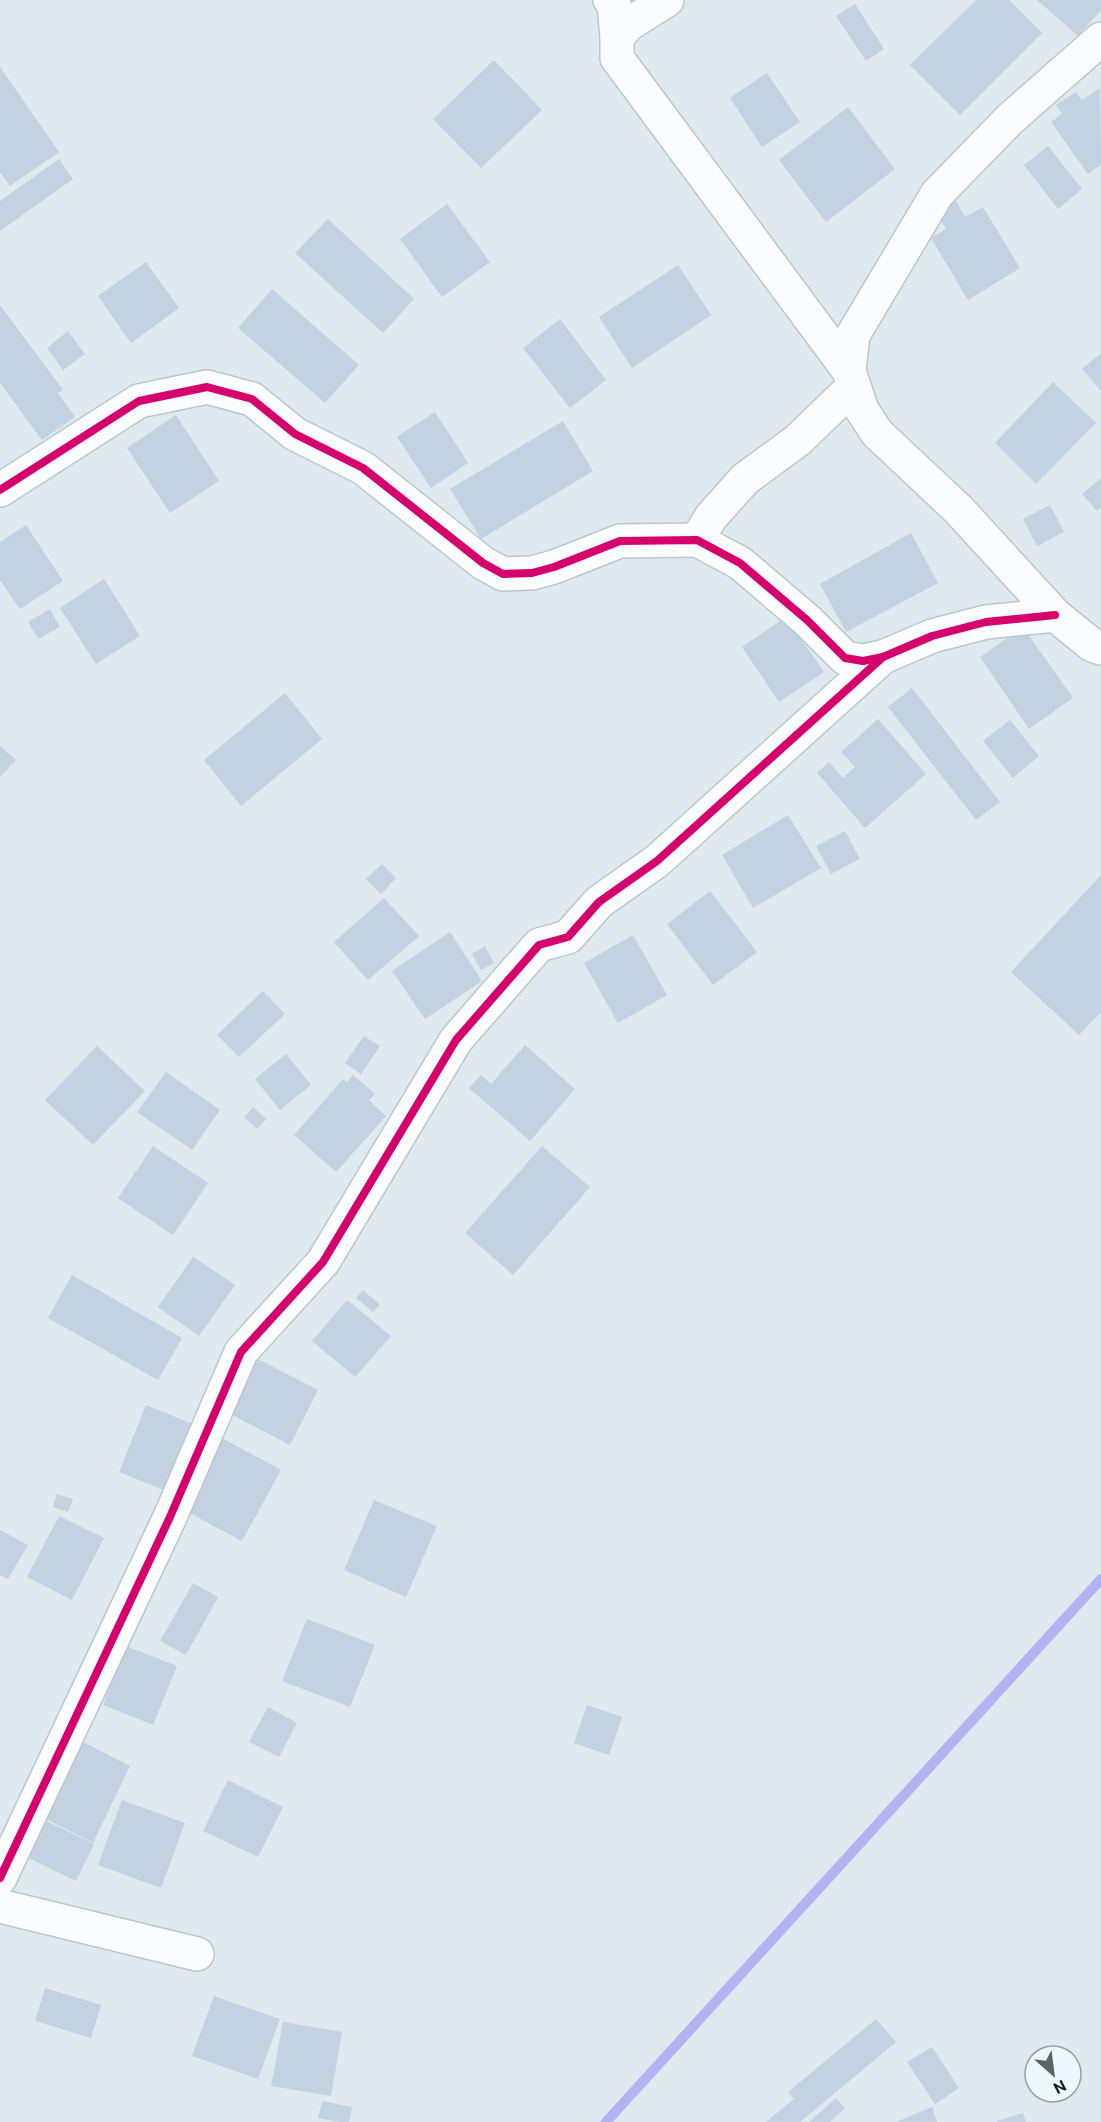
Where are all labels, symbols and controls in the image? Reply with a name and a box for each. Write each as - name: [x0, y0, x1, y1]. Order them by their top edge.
- north arrow: [1023, 2044, 1083, 2104]
- text: N: [1051, 2076, 1070, 2098]

